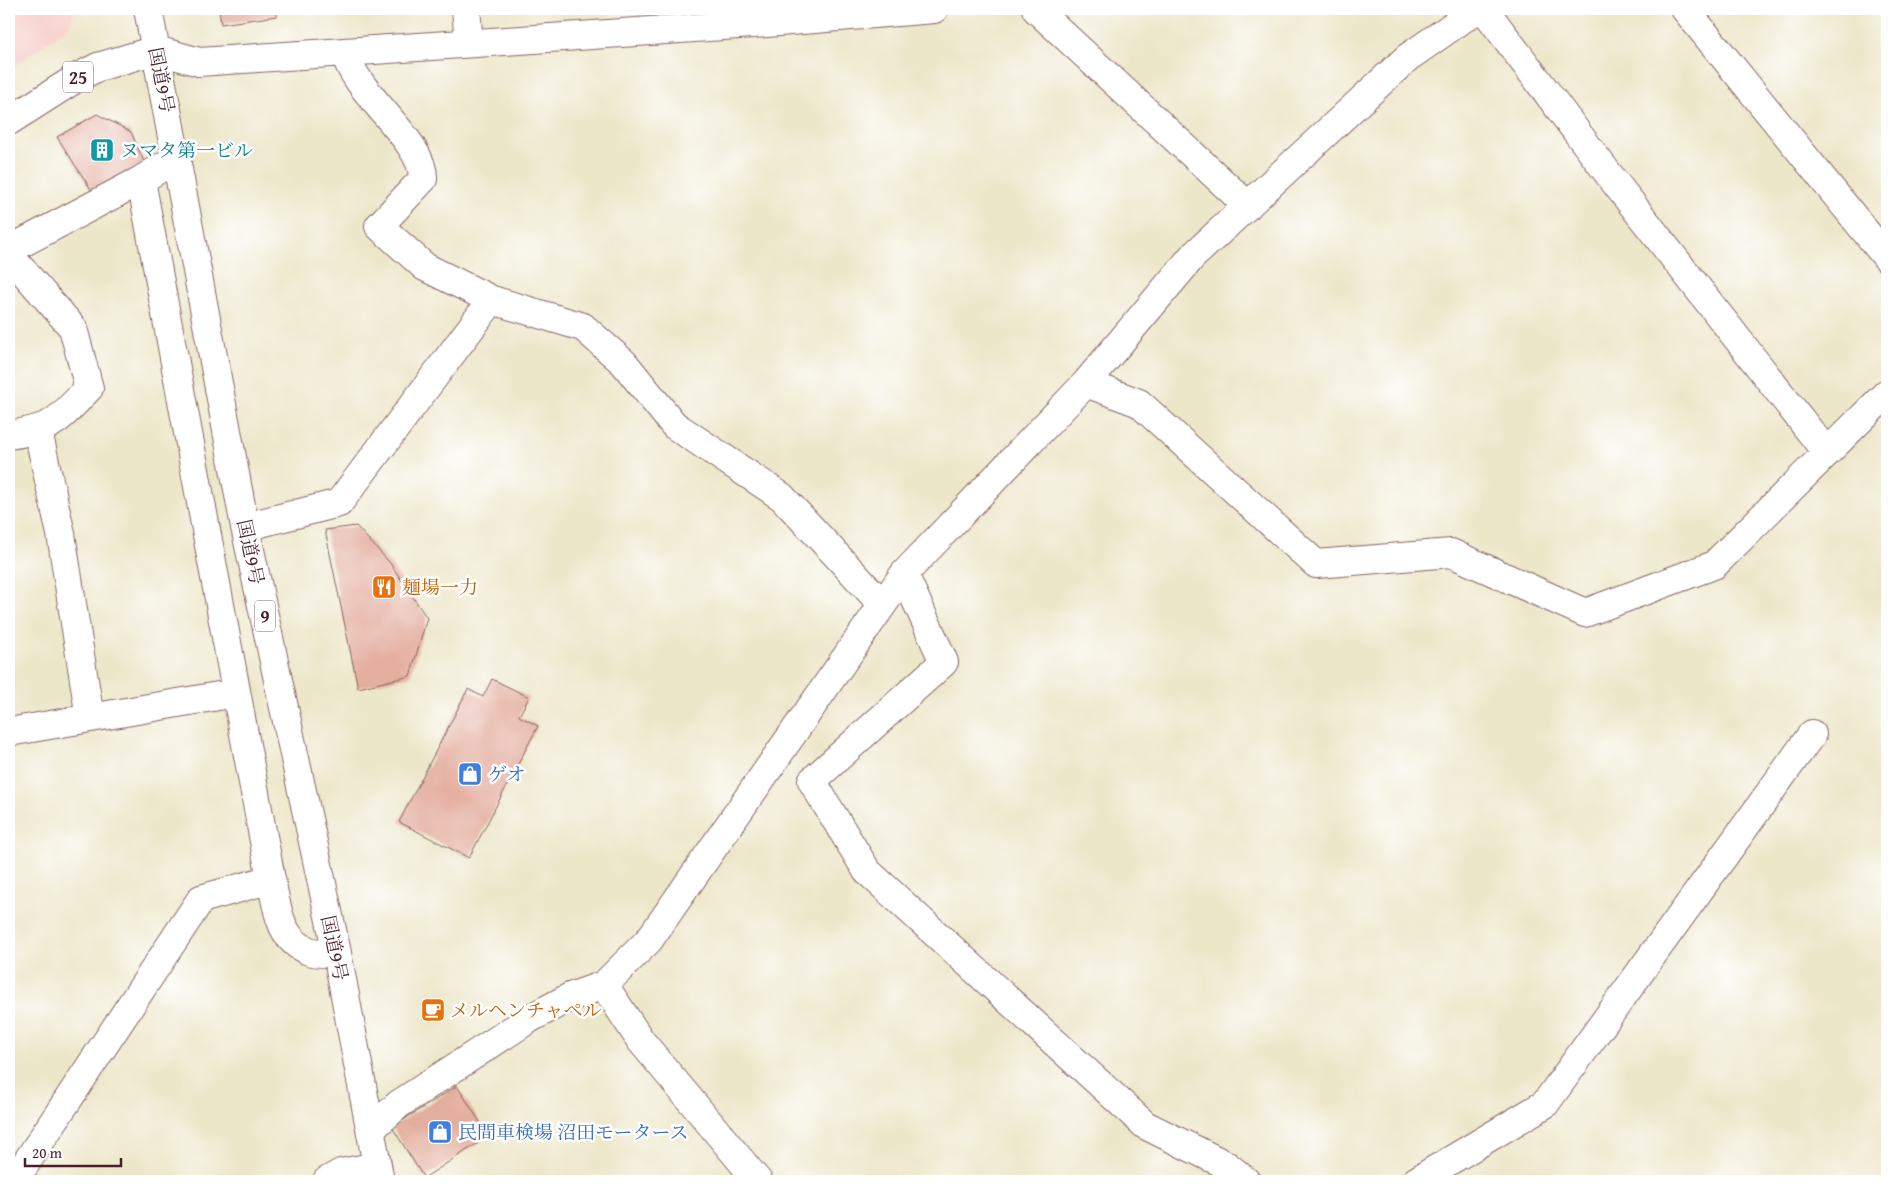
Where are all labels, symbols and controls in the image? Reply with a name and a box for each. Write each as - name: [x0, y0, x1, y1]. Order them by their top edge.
- street label: 国道9号: [142, 45, 182, 115]
- road number: 25: [63, 62, 93, 92]
- place label: ヌマタ第一ビル: [120, 136, 253, 164]
- building icon: ヌマタ第一ビル: [89, 137, 115, 163]
- street label: 国道9号: [230, 517, 272, 587]
- place label: 麺場一力: [402, 573, 478, 601]
- restaurant icon: 麺場一力: [371, 574, 397, 600]
- road number: 9: [255, 600, 275, 632]
- place label: ゲオ: [488, 760, 526, 788]
- shop icon: ゲオ: [457, 761, 483, 787]
- street label: 国道9号: [314, 913, 356, 983]
- place label: メルヘンチャペル: [450, 996, 601, 1024]
- cafe icon: メルヘンチャペル: [420, 997, 446, 1023]
- place label: 民間車検場 沼田モータース: [458, 1118, 688, 1146]
- shop icon: 民間車検場 沼田モータース: [427, 1119, 453, 1145]
- scale bar: [25, 1135, 121, 1167]
- text: 20 m: [32, 1142, 63, 1163]

